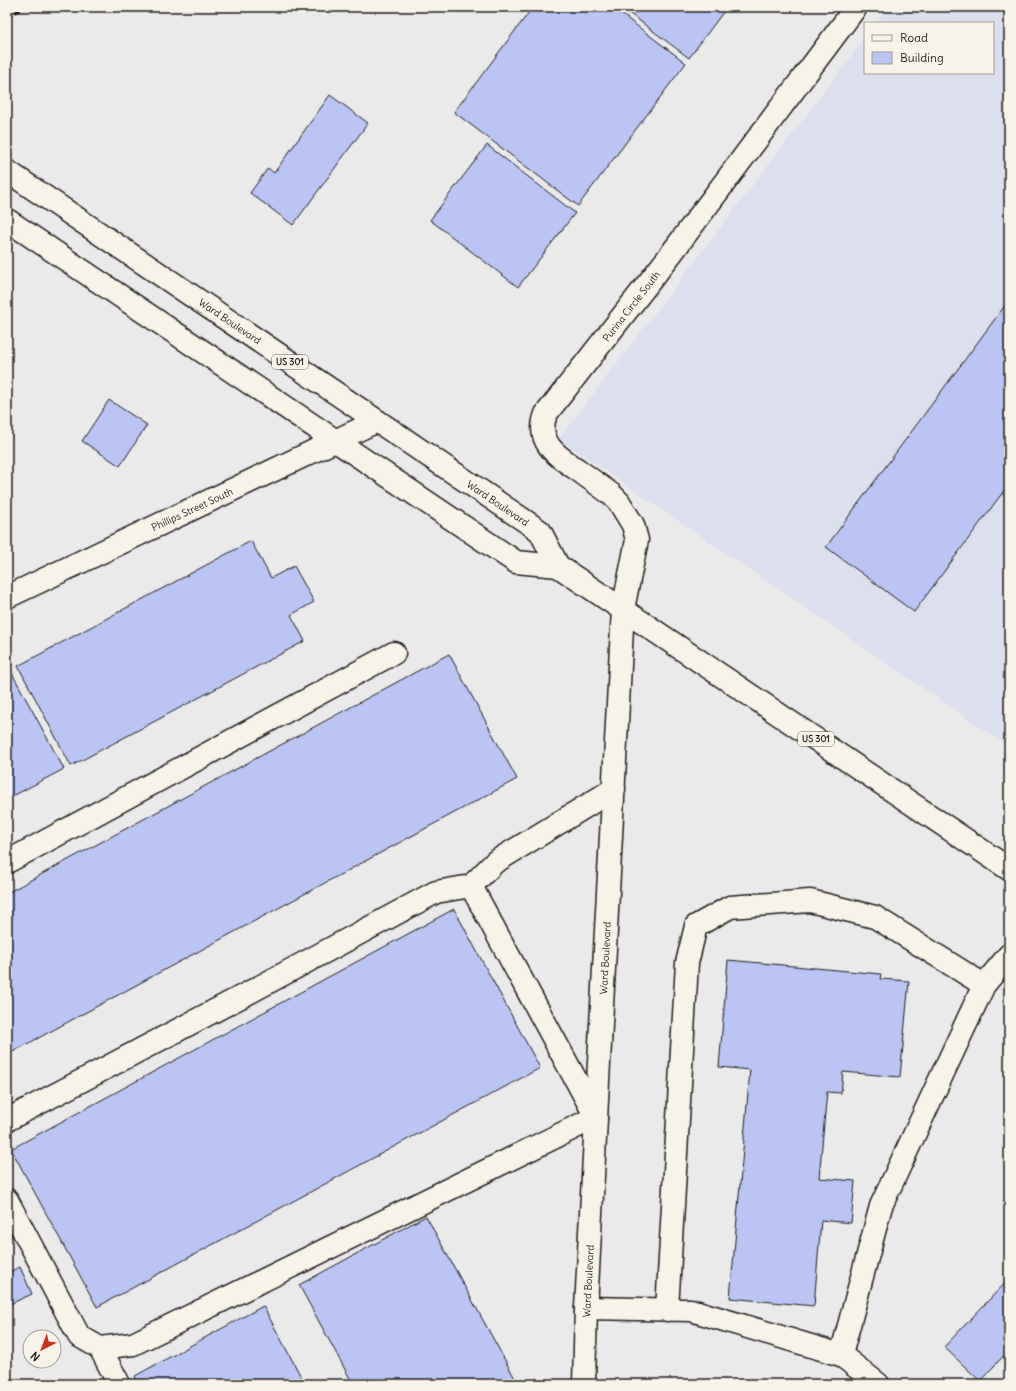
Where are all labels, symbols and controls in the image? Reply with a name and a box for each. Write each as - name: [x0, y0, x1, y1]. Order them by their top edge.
- legend: [864, 22, 994, 74]
- text: Road: [900, 30, 928, 45]
- text: Building: [900, 50, 944, 65]
- street label: Purina Circle South: [600, 268, 663, 344]
- street label: Ward Boulevard: [196, 296, 264, 347]
- road number: US 301: [272, 355, 308, 369]
- street label: Ward Boulevard: [464, 478, 532, 529]
- street label: Phillips Street South: [149, 485, 235, 534]
- road number: US 301: [798, 732, 834, 746]
- street label: Ward Boulevard: [597, 921, 614, 995]
- street label: Ward Boulevard: [580, 1244, 597, 1318]
- north arrow: [22, 1329, 62, 1369]
- text: N: [28, 1349, 43, 1364]

